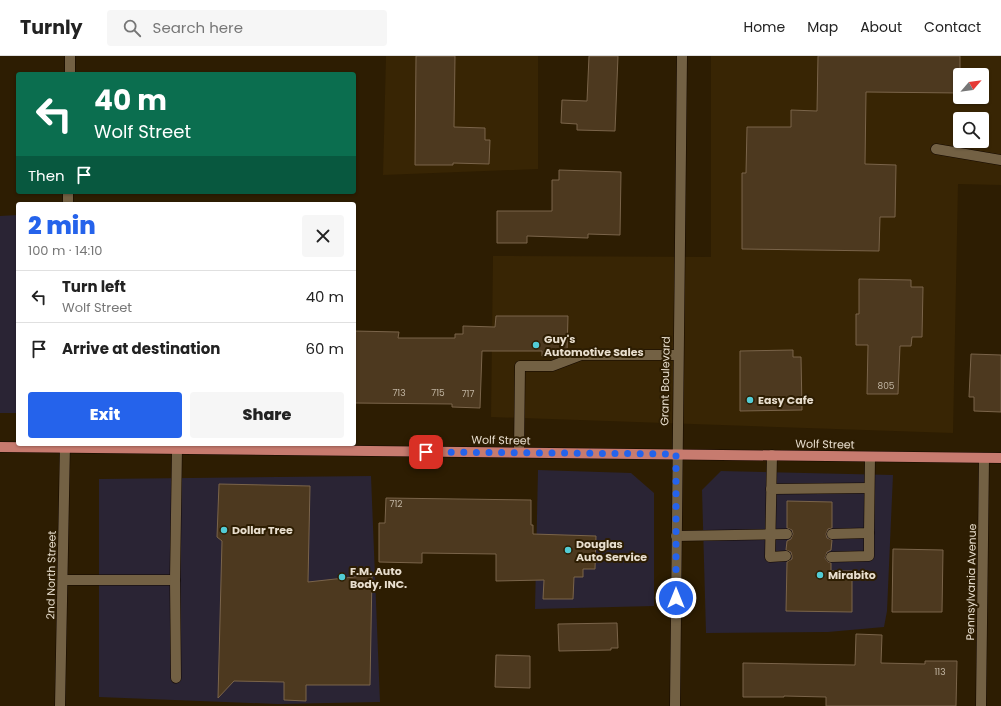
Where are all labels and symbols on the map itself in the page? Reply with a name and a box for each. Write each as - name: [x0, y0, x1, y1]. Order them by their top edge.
- north arrow: [953, 68, 989, 104]
- place label: Guy's Automotive Sales: [544, 331, 644, 360]
- street label: Grant Boulevard: [656, 336, 674, 426]
- marker: Guy's Automotive Sales: [531, 340, 541, 350]
- house number: 805: [878, 380, 895, 392]
- house number: 713: [392, 387, 406, 399]
- house number: 715: [431, 387, 445, 399]
- house number: 717: [462, 388, 474, 400]
- place label: Easy Cafe: [758, 392, 814, 408]
- marker: Easy Cafe: [745, 395, 755, 405]
- street label: Wolf Street: [471, 431, 531, 449]
- pin: [409, 435, 443, 469]
- street label: Wolf Street: [795, 435, 855, 453]
- house number: 712: [390, 498, 402, 510]
- place label: Dollar Tree: [232, 522, 293, 538]
- street label: Pennsylvania Avenue: [962, 523, 980, 641]
- marker: Dollar Tree: [219, 525, 229, 535]
- street label: 2nd North Street: [42, 530, 60, 620]
- place label: Douglas Auto Service: [576, 536, 647, 565]
- marker: Douglas Auto Service: [563, 545, 573, 555]
- place label: F.M. Auto Body, INC.: [350, 563, 407, 592]
- place label: Mirabito: [828, 567, 876, 583]
- marker: Mirabito: [815, 570, 825, 580]
- marker: F.M. Auto Body, INC.: [337, 572, 347, 582]
- position arrow: [655, 577, 697, 619]
- house number: 113: [934, 666, 946, 678]

